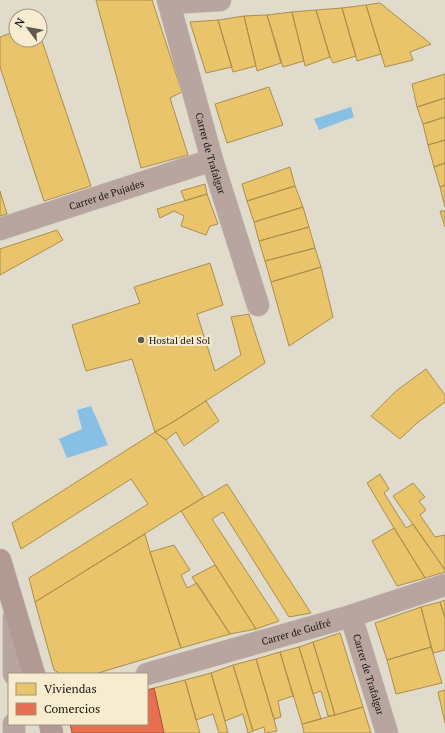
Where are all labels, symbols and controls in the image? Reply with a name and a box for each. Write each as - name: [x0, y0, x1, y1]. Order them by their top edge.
- north arrow: [8, 8, 48, 48]
- text: N: [11, 15, 28, 30]
- street label: Carrer de Trafalgar: [192, 111, 228, 196]
- street label: Carrer de Pujades: [67, 177, 146, 213]
- place label: Hostal del Sol: [149, 334, 210, 347]
- marker: Hostal del Sol: [136, 335, 146, 345]
- street label: Carrer de Guifré: [260, 616, 332, 648]
- street label: Carrer de Trafalgar: [350, 632, 387, 717]
- legend: [8, 673, 148, 725]
- text: Viviendas: [44, 681, 97, 696]
- text: Comercios: [44, 701, 100, 716]

